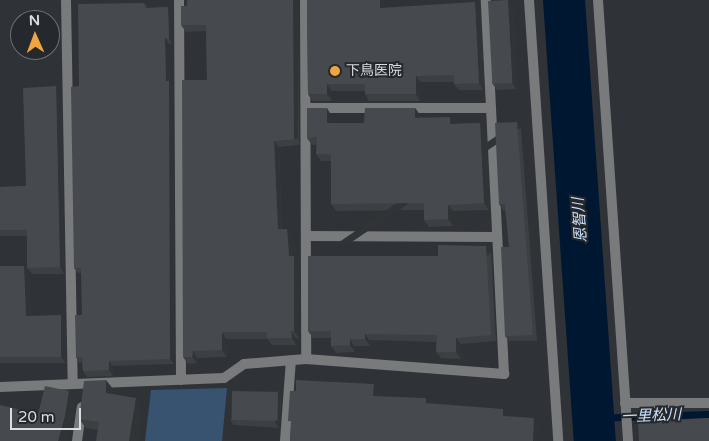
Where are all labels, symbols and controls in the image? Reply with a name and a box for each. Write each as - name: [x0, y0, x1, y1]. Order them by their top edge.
- north arrow: [10, 10, 60, 60]
- text: N: [29, 12, 40, 29]
- place label: 下鳥医院: [346, 63, 402, 79]
- marker: 下鳥医院: [328, 64, 342, 78]
- water label: 恩智川: [569, 197, 591, 243]
- scale bar: [12, 398, 84, 430]
- water label: 一里松川: [621, 406, 681, 426]
- text: 20 m: [18, 408, 55, 426]

